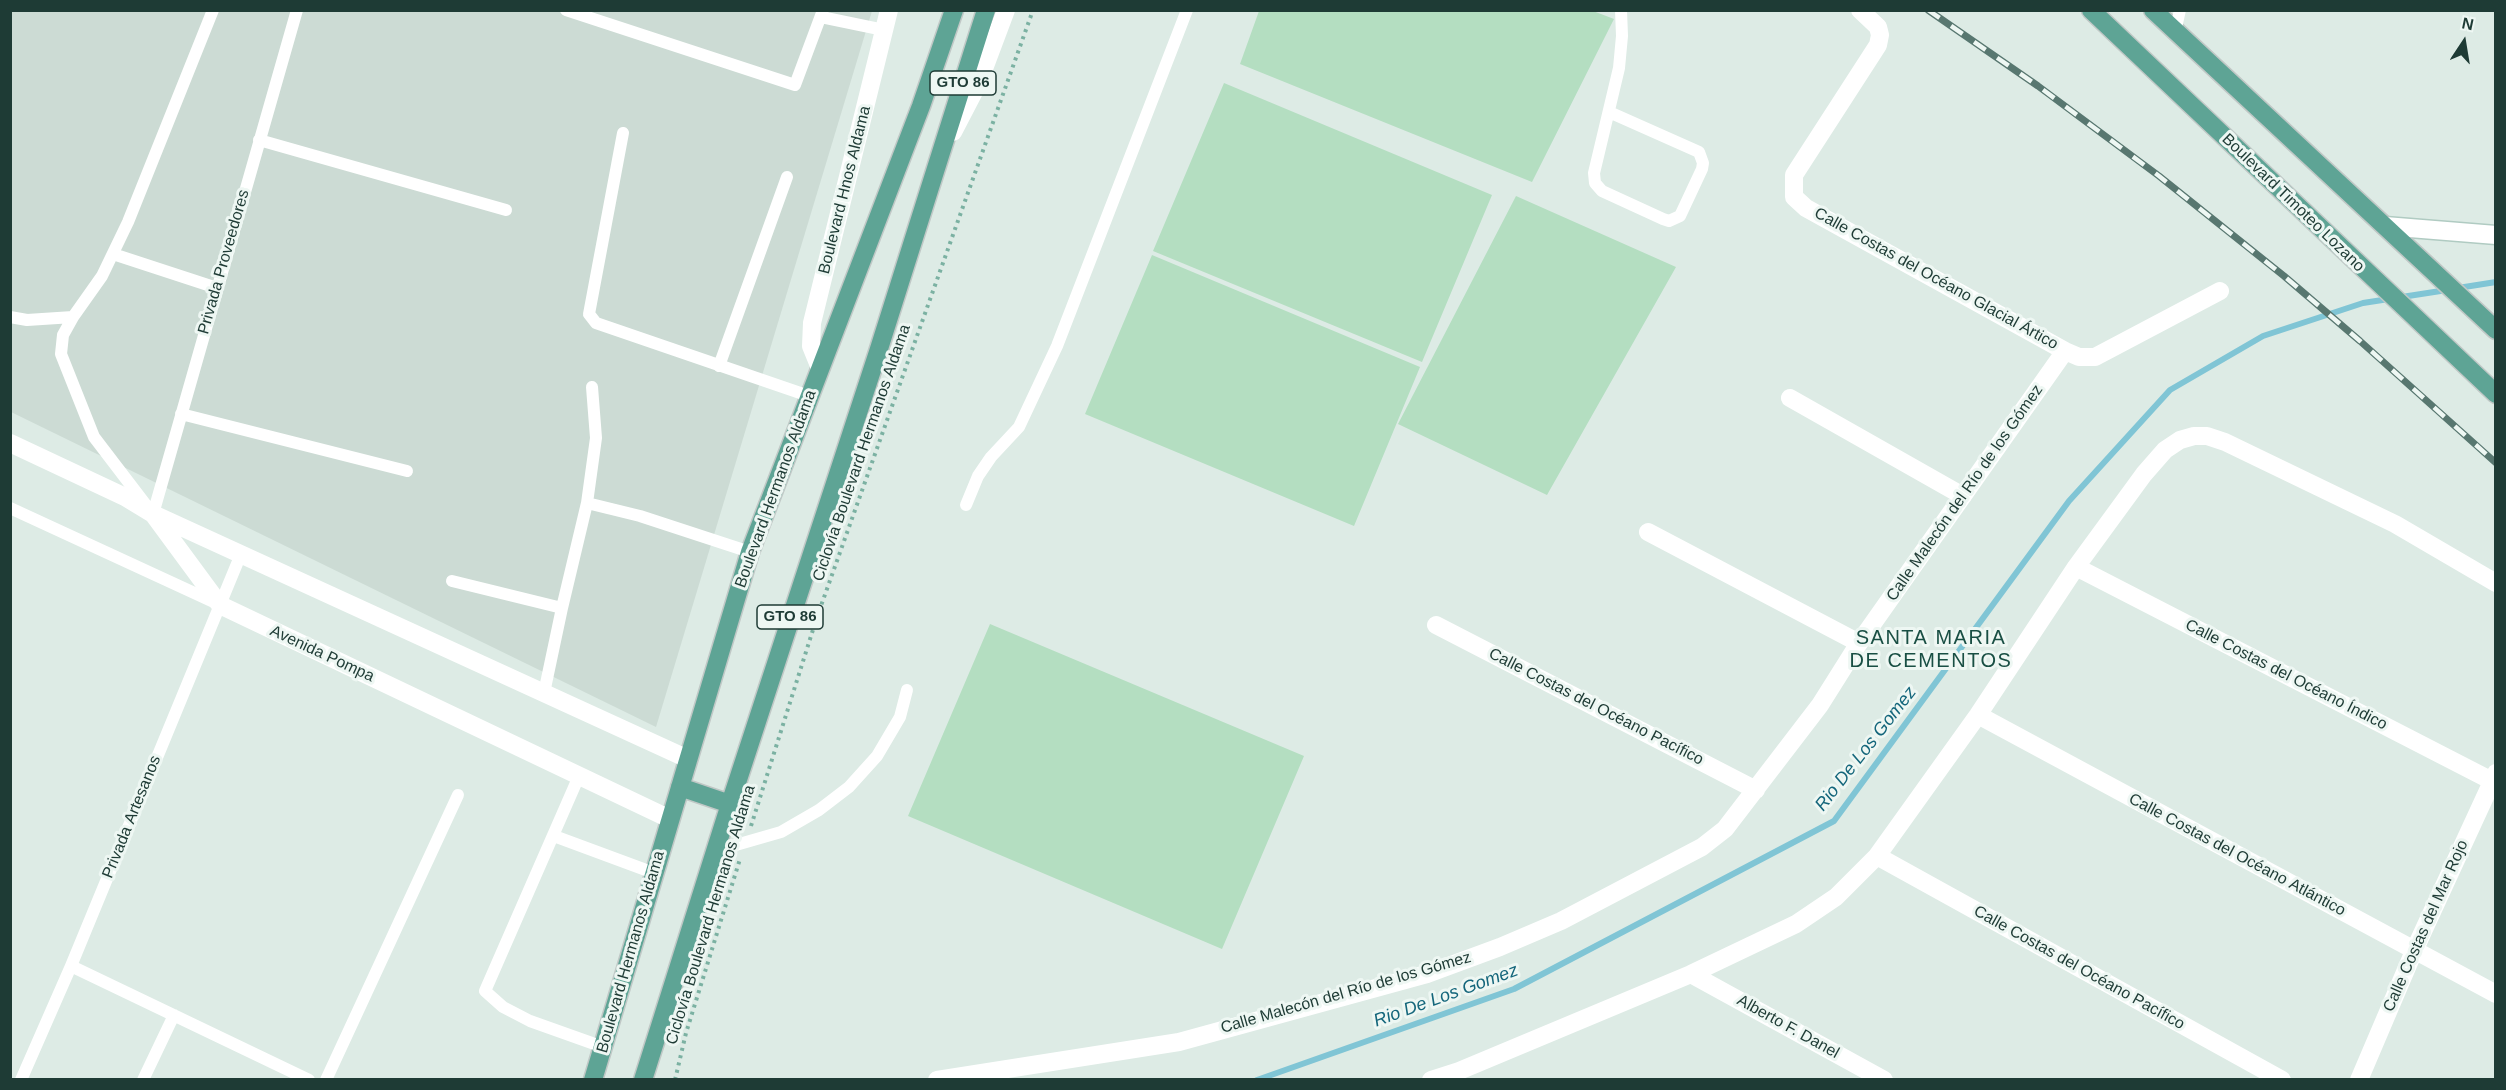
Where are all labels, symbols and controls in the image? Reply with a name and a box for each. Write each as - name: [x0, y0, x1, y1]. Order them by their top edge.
- north arrow: [2434, 12, 2494, 72]
- text: N: [2460, 14, 2475, 33]
- road number: GTO 86: [930, 71, 996, 95]
- street label: Boulevard Hnos Aldama: [815, 104, 875, 276]
- street label: Boulevard Timoteo Lozano: [2218, 130, 2368, 276]
- street label: Privada Proveedores: [194, 188, 254, 336]
- street label: Calle Costas del Océano Glacial Ártico: [1811, 204, 2061, 354]
- street label: Ciclovía Boulevard Hermanos Aldama: [809, 322, 915, 584]
- street label: Calle Malecón del Río de los Gómez: [1883, 381, 2047, 605]
- street label: Boulevard Hermanos Aldama: [731, 388, 821, 590]
- road number: GTO 86: [757, 605, 823, 629]
- street label: Calle Costas del Océano Índico: [2182, 616, 2390, 734]
- street label: Avenida Pompa: [267, 621, 377, 687]
- district label: SANTA MARIA DE CEMENTOS: [1850, 626, 2012, 673]
- street label: Calle Costas del Océano Pacífico: [1485, 644, 1707, 770]
- water label: Rio De Los Gomez: [1811, 682, 1921, 816]
- street label: Privada Artesanos: [99, 753, 165, 881]
- street label: Ciclovía Boulevard Hermanos Aldama: [662, 783, 760, 1047]
- street label: Calle Costas del Océano Atlántico: [2125, 790, 2349, 920]
- street label: Calle Costas del Mar Rojo: [2379, 837, 2473, 1015]
- street label: Boulevard Hermanos Aldama: [593, 849, 669, 1055]
- street label: Calle Costas del Océano Pacífico: [1970, 902, 2188, 1034]
- street label: Calle Malecón del Río de los Gómez: [1219, 948, 1473, 1038]
- water label: Rio De Los Gomez: [1371, 960, 1521, 1032]
- street label: Alberto F. Danel: [1734, 991, 1842, 1063]

